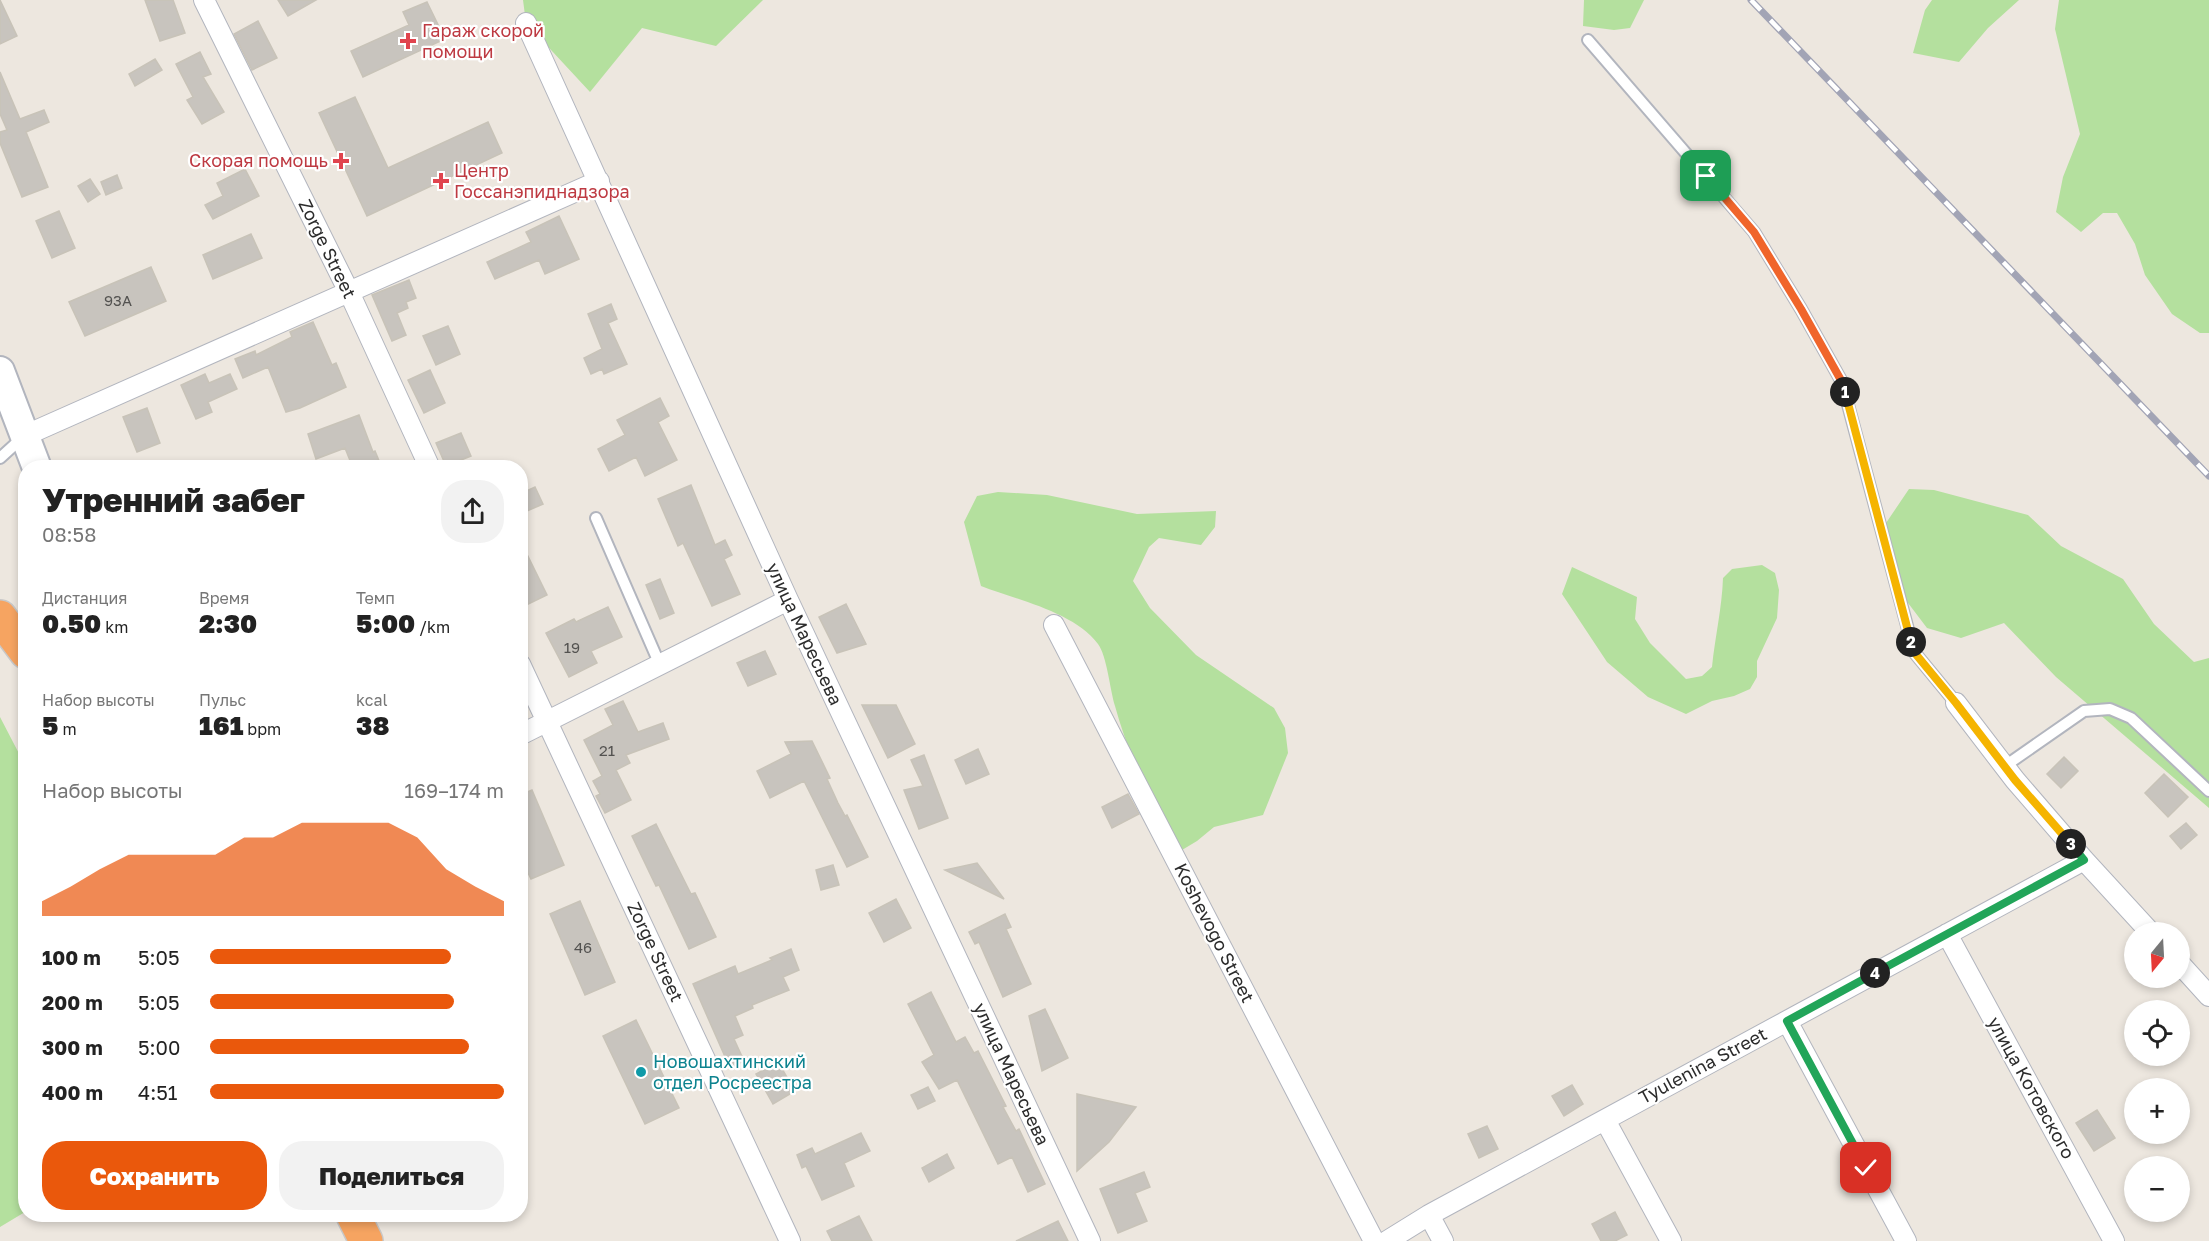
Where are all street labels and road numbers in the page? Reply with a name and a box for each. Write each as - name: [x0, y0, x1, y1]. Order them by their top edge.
- street label: Zorge Street: [294, 195, 361, 302]
- street label: улица Маресьева: [762, 559, 848, 708]
- street label: Koshevogo Street: [1170, 859, 1260, 1006]
- street label: Zorge Street: [623, 898, 689, 1005]
- street label: улица Маресьева: [969, 999, 1055, 1148]
- street label: улица Котовского: [1984, 1013, 2080, 1162]
- street label: Tyulenina Street: [1635, 1022, 1770, 1108]

